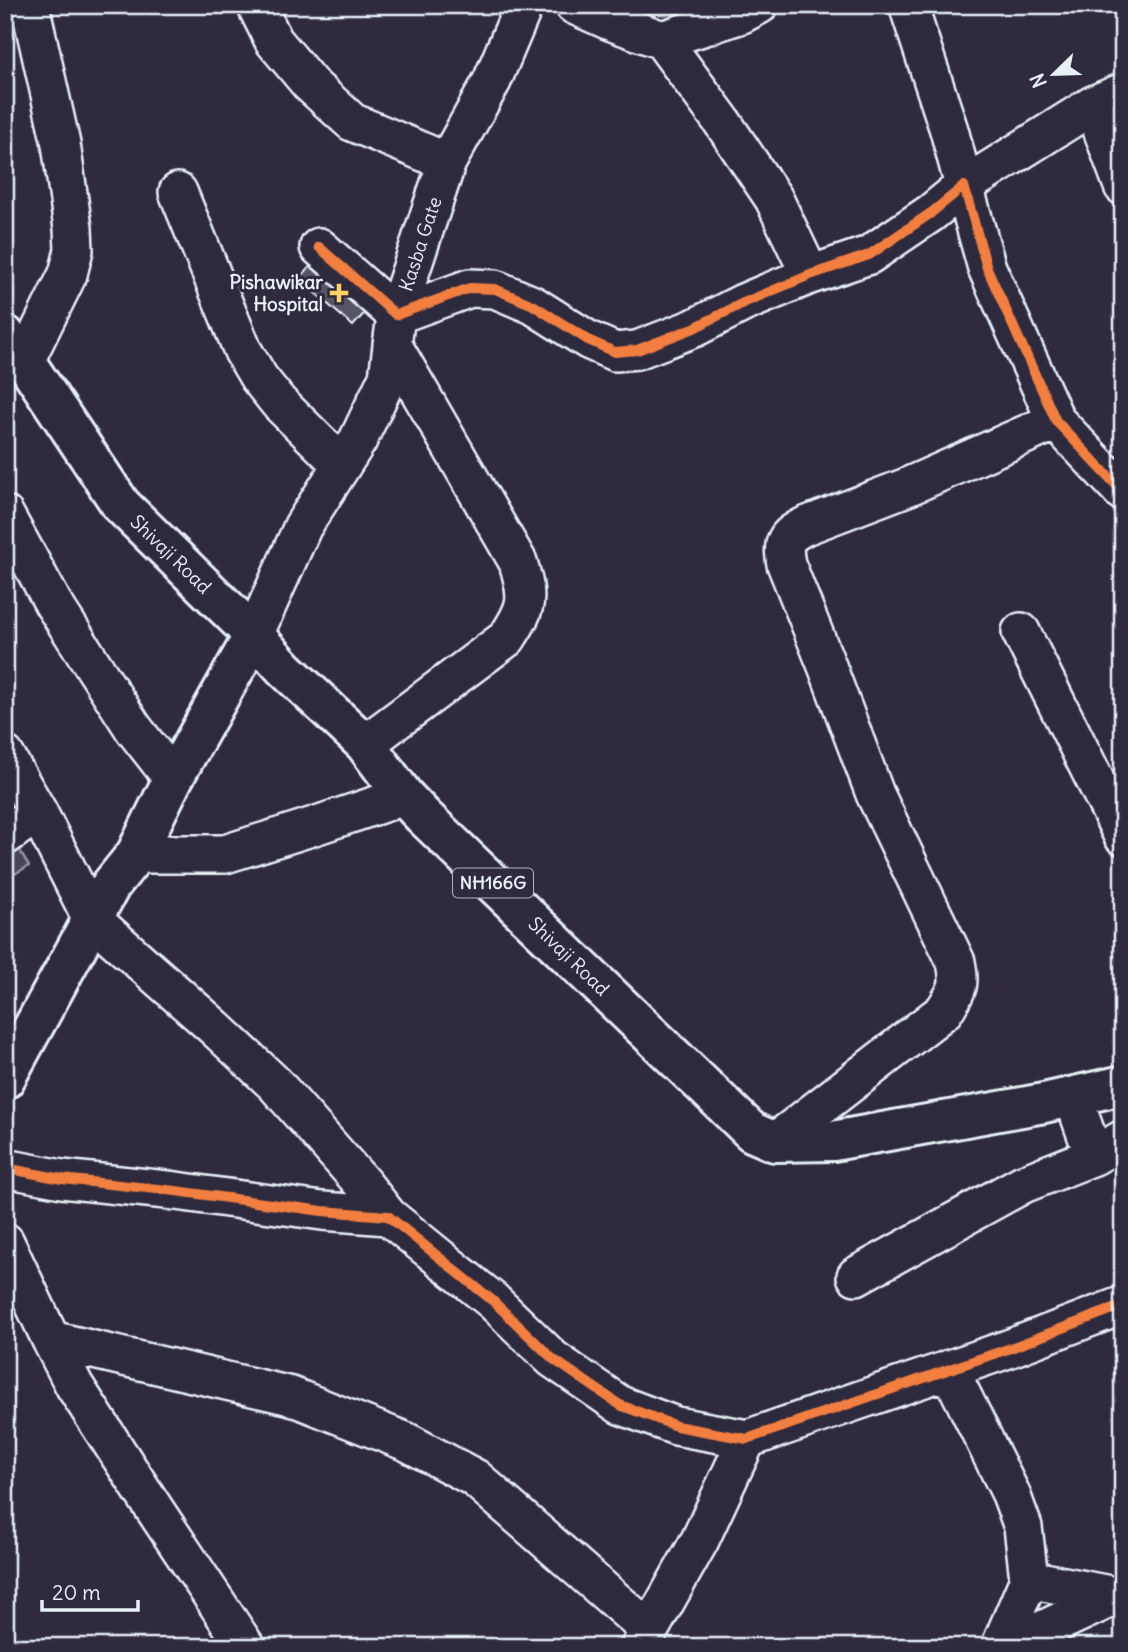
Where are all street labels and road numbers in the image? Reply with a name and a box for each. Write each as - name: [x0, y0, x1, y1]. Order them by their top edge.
- street label: Kasba Gate: [393, 194, 447, 294]
- street label: Shivaji Road: [126, 509, 216, 599]
- road number: NH166G: [453, 868, 533, 898]
- street label: Shivaji Road: [524, 911, 614, 1001]

